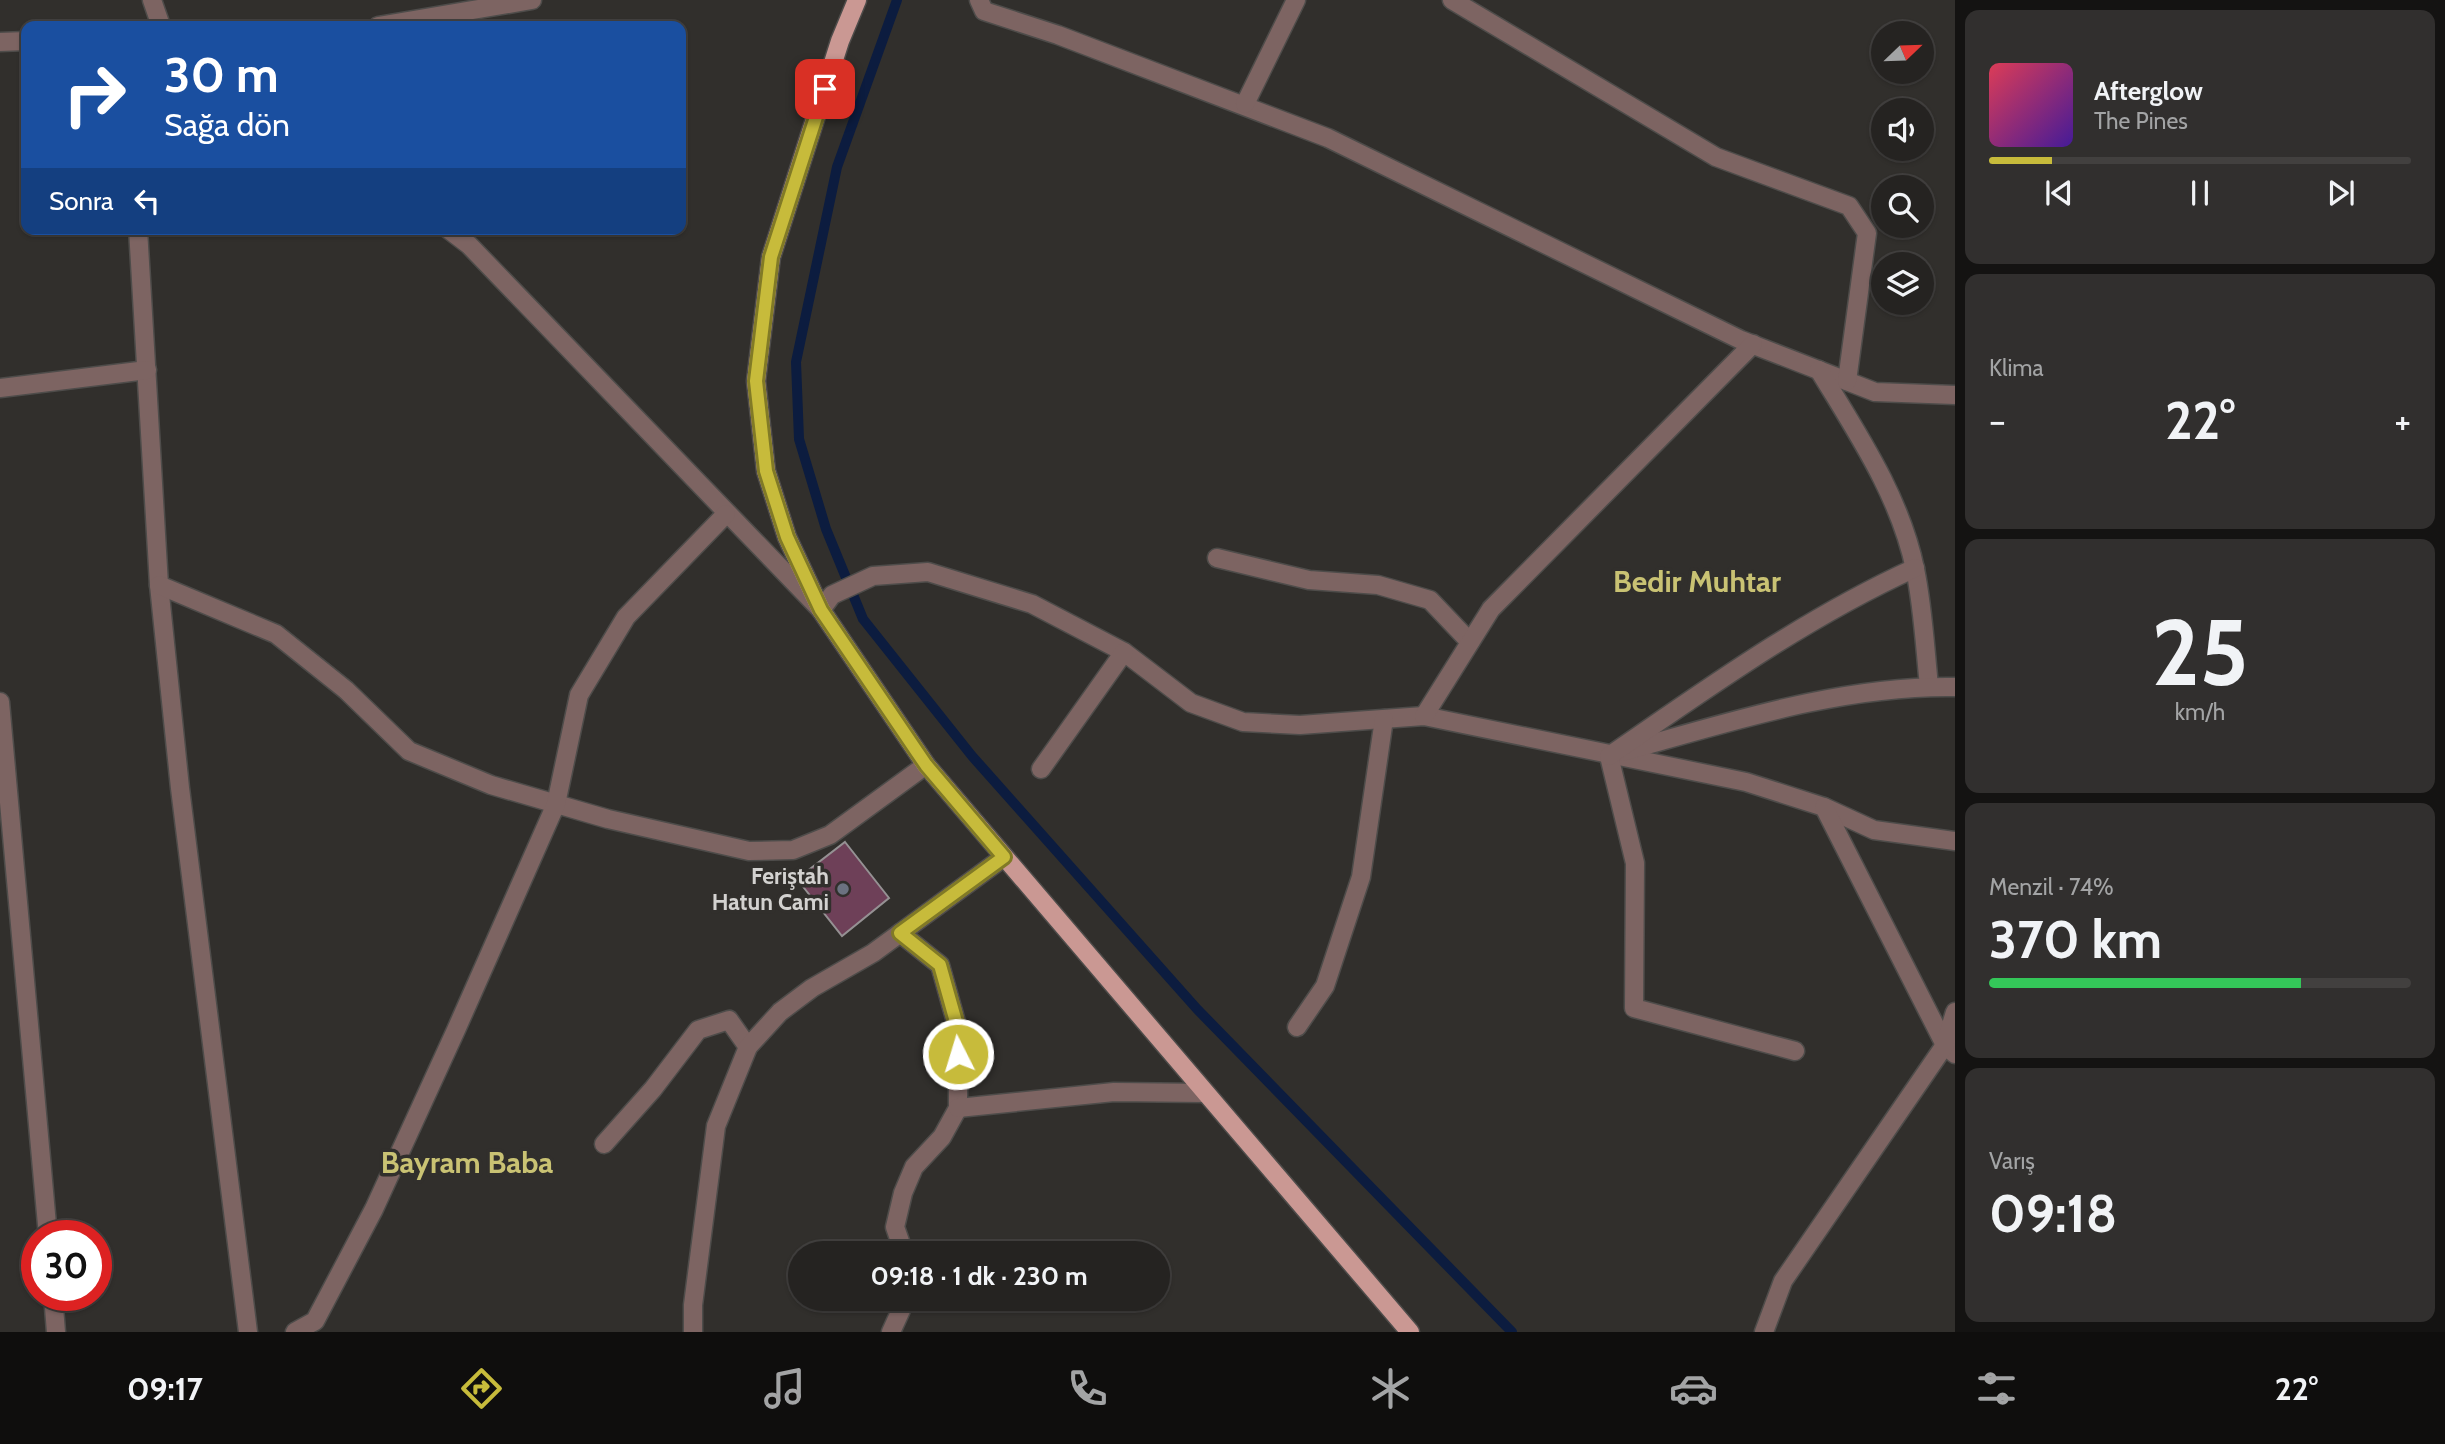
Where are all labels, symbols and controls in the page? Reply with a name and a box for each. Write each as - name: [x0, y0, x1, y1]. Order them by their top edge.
- north arrow: [1871, 21, 1934, 84]
- map controls: [1871, 21, 1934, 315]
- text: 30 m: [164, 45, 279, 104]
- icon: right: [49, 49, 140, 140]
- pin: [795, 59, 855, 119]
- icon: arrive: [806, 70, 844, 108]
- text: Afterglow: [2094, 75, 2203, 107]
- button: sound: [1871, 98, 1934, 161]
- text: Sağa dön: [164, 105, 290, 144]
- text: The Pines: [2094, 107, 2188, 135]
- icon: previous: [2040, 174, 2078, 212]
- icon: pause: [2181, 174, 2219, 212]
- icon: next: [2322, 174, 2360, 212]
- button: search: [1871, 175, 1934, 238]
- icon: left: [128, 182, 166, 220]
- text: Sonra: [49, 185, 114, 217]
- button: layers: [1871, 252, 1934, 315]
- text: Klima: [1989, 354, 2044, 382]
- text: 22°: [2165, 389, 2235, 452]
- text: −: [1989, 397, 2006, 444]
- text: +: [2394, 397, 2411, 444]
- district label: Bedir Muhtar: [1613, 563, 1781, 600]
- text: 25: [2151, 597, 2249, 708]
- text: km/h: [2175, 698, 2225, 726]
- place label: Feriştah Hatun Cami: [712, 862, 829, 916]
- text: Menzil · 74%: [1989, 873, 2114, 901]
- marker: Feriştah Hatun Cami: [835, 881, 851, 897]
- text: 370 km: [1989, 908, 2162, 971]
- position arrow: [921, 1017, 995, 1091]
- district label: Bayram Baba: [381, 1144, 553, 1181]
- text: Varış: [1989, 1147, 2035, 1175]
- text: 09:18: [1989, 1182, 2117, 1245]
- speed limit sign: 30: [21, 1220, 112, 1311]
- text: 09:18 · 1 dk · 230 m: [871, 1260, 1087, 1292]
- icon: directions: [457, 1364, 506, 1413]
- icon: music: [760, 1364, 809, 1413]
- icon: phone: [1063, 1364, 1112, 1413]
- icon: climate: [1366, 1364, 1415, 1413]
- icon: car: [1669, 1364, 1718, 1413]
- icon: filters: [1972, 1364, 2021, 1413]
- text: 09:17: [127, 1369, 203, 1408]
- text: 22°: [2275, 1369, 2318, 1408]

